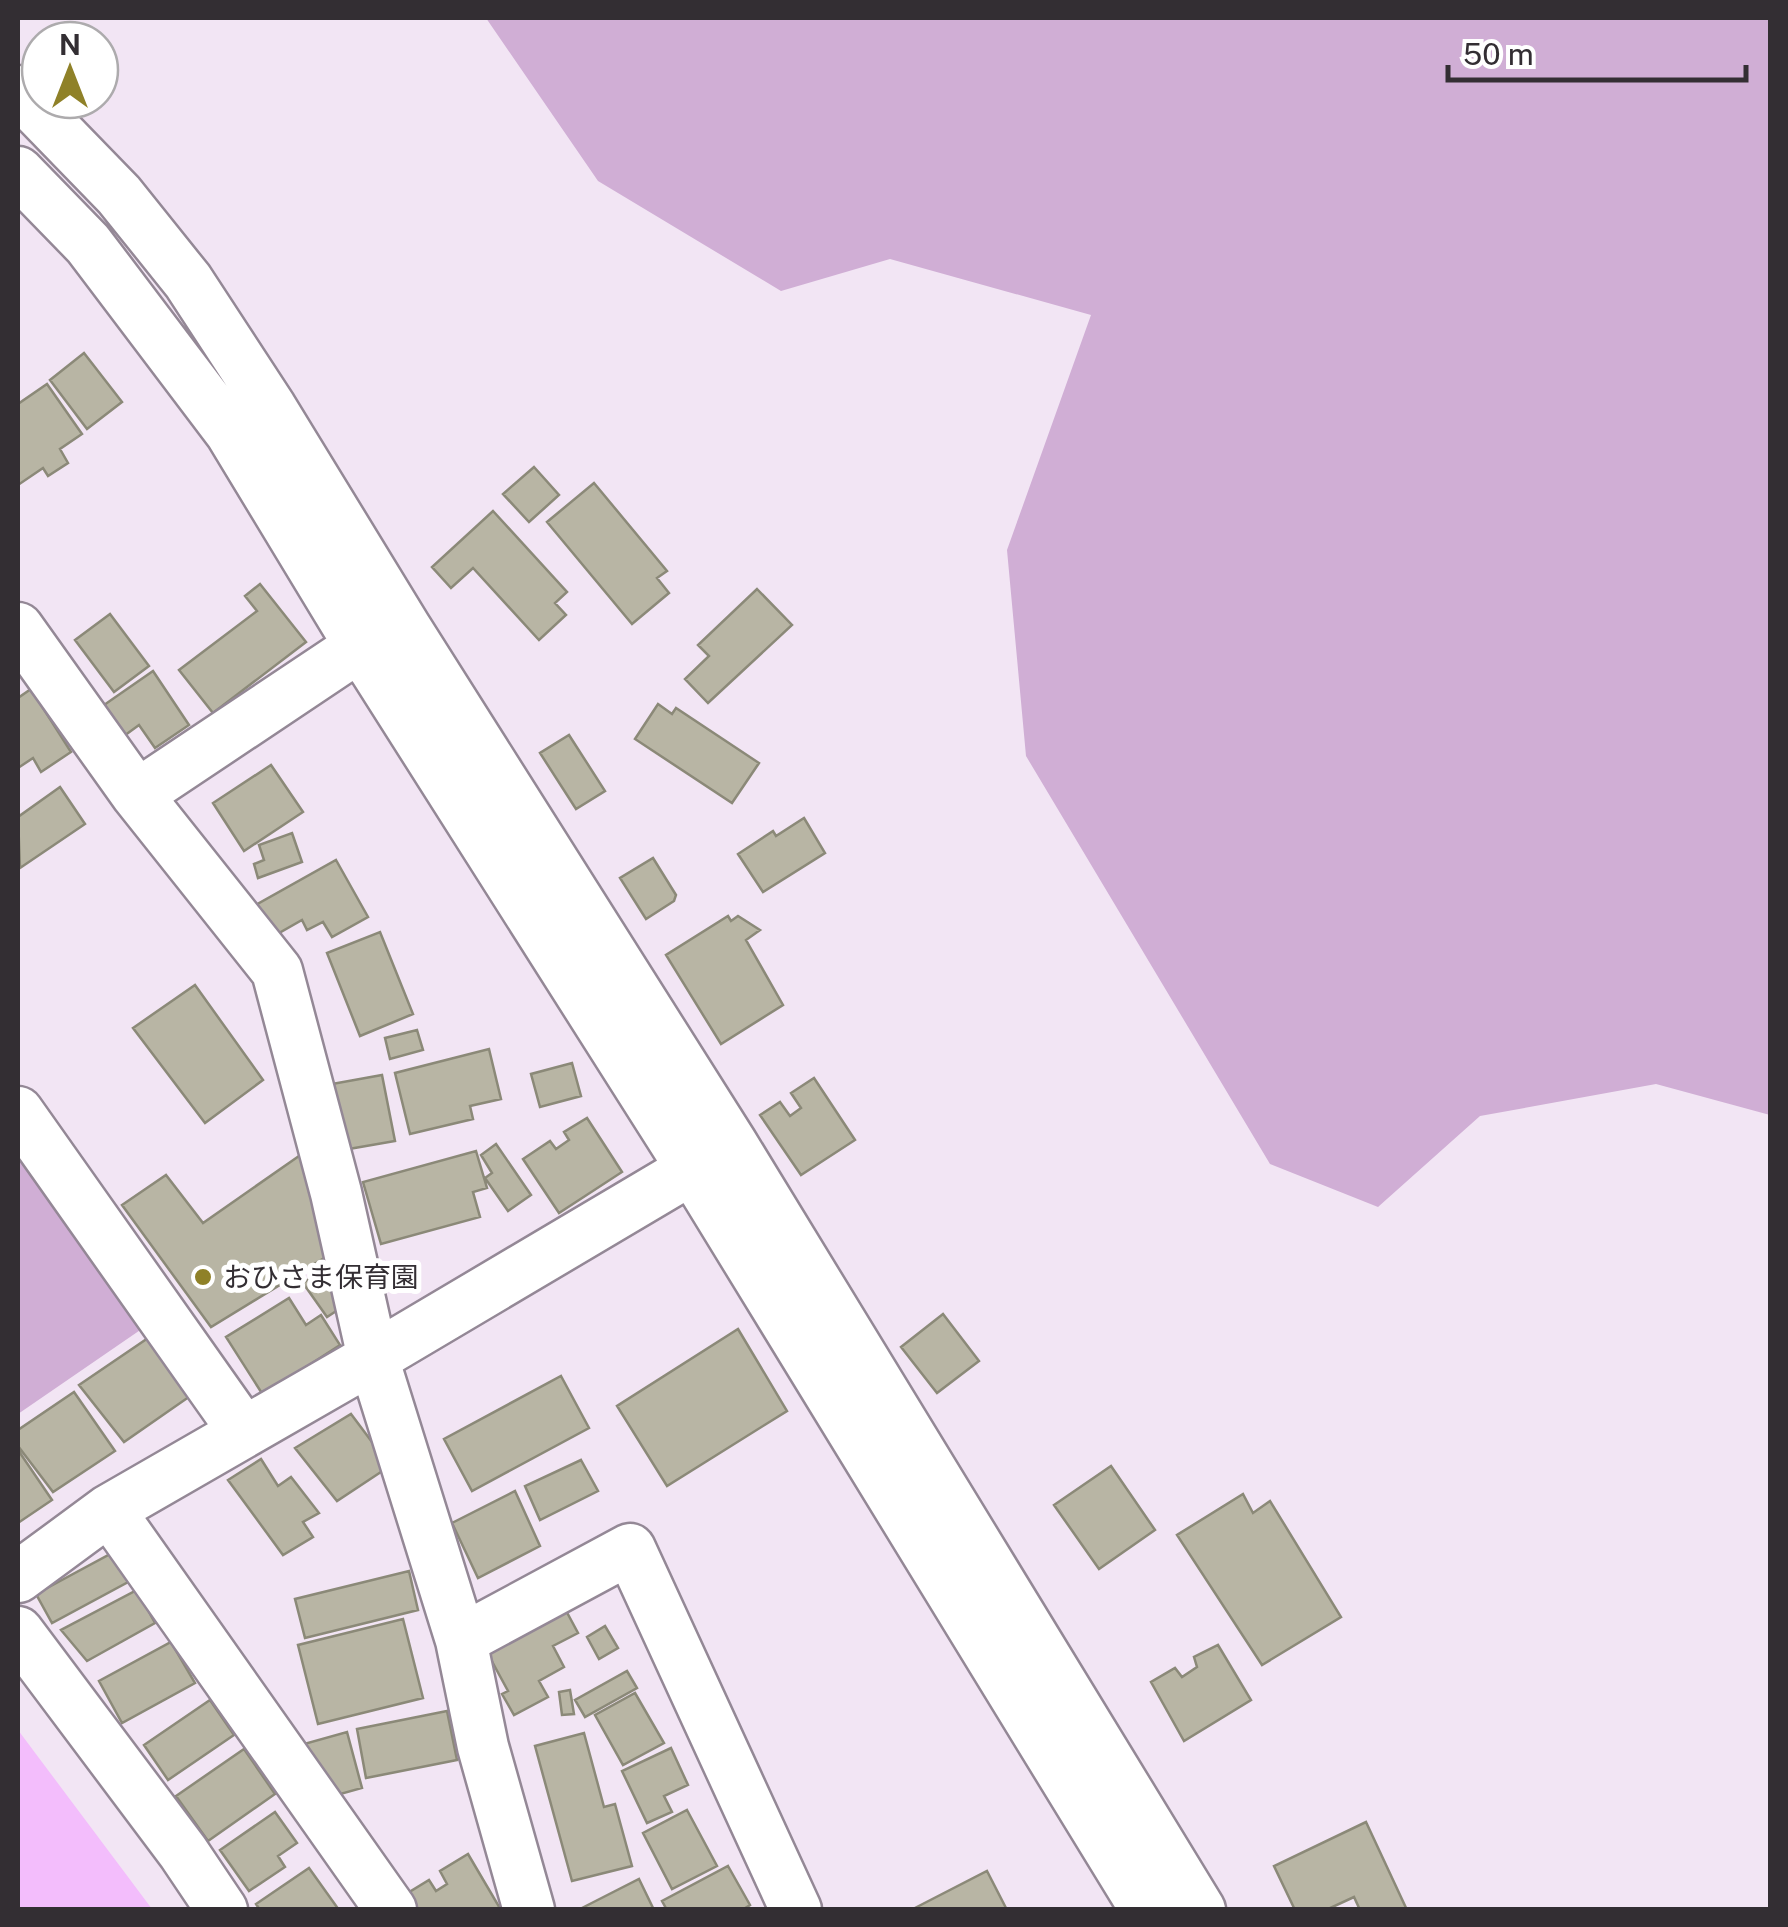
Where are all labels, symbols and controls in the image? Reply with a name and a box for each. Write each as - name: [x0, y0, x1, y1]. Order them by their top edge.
- north arrow: [20, 20, 120, 120]
- scale bar: [1448, 20, 1746, 82]
- text: N: [59, 28, 81, 61]
- text: 50 m: [1463, 36, 1534, 72]
- place label: おひさま保育園: [223, 1260, 419, 1293]
- marker: おひさま保育園: [192, 1266, 214, 1288]

